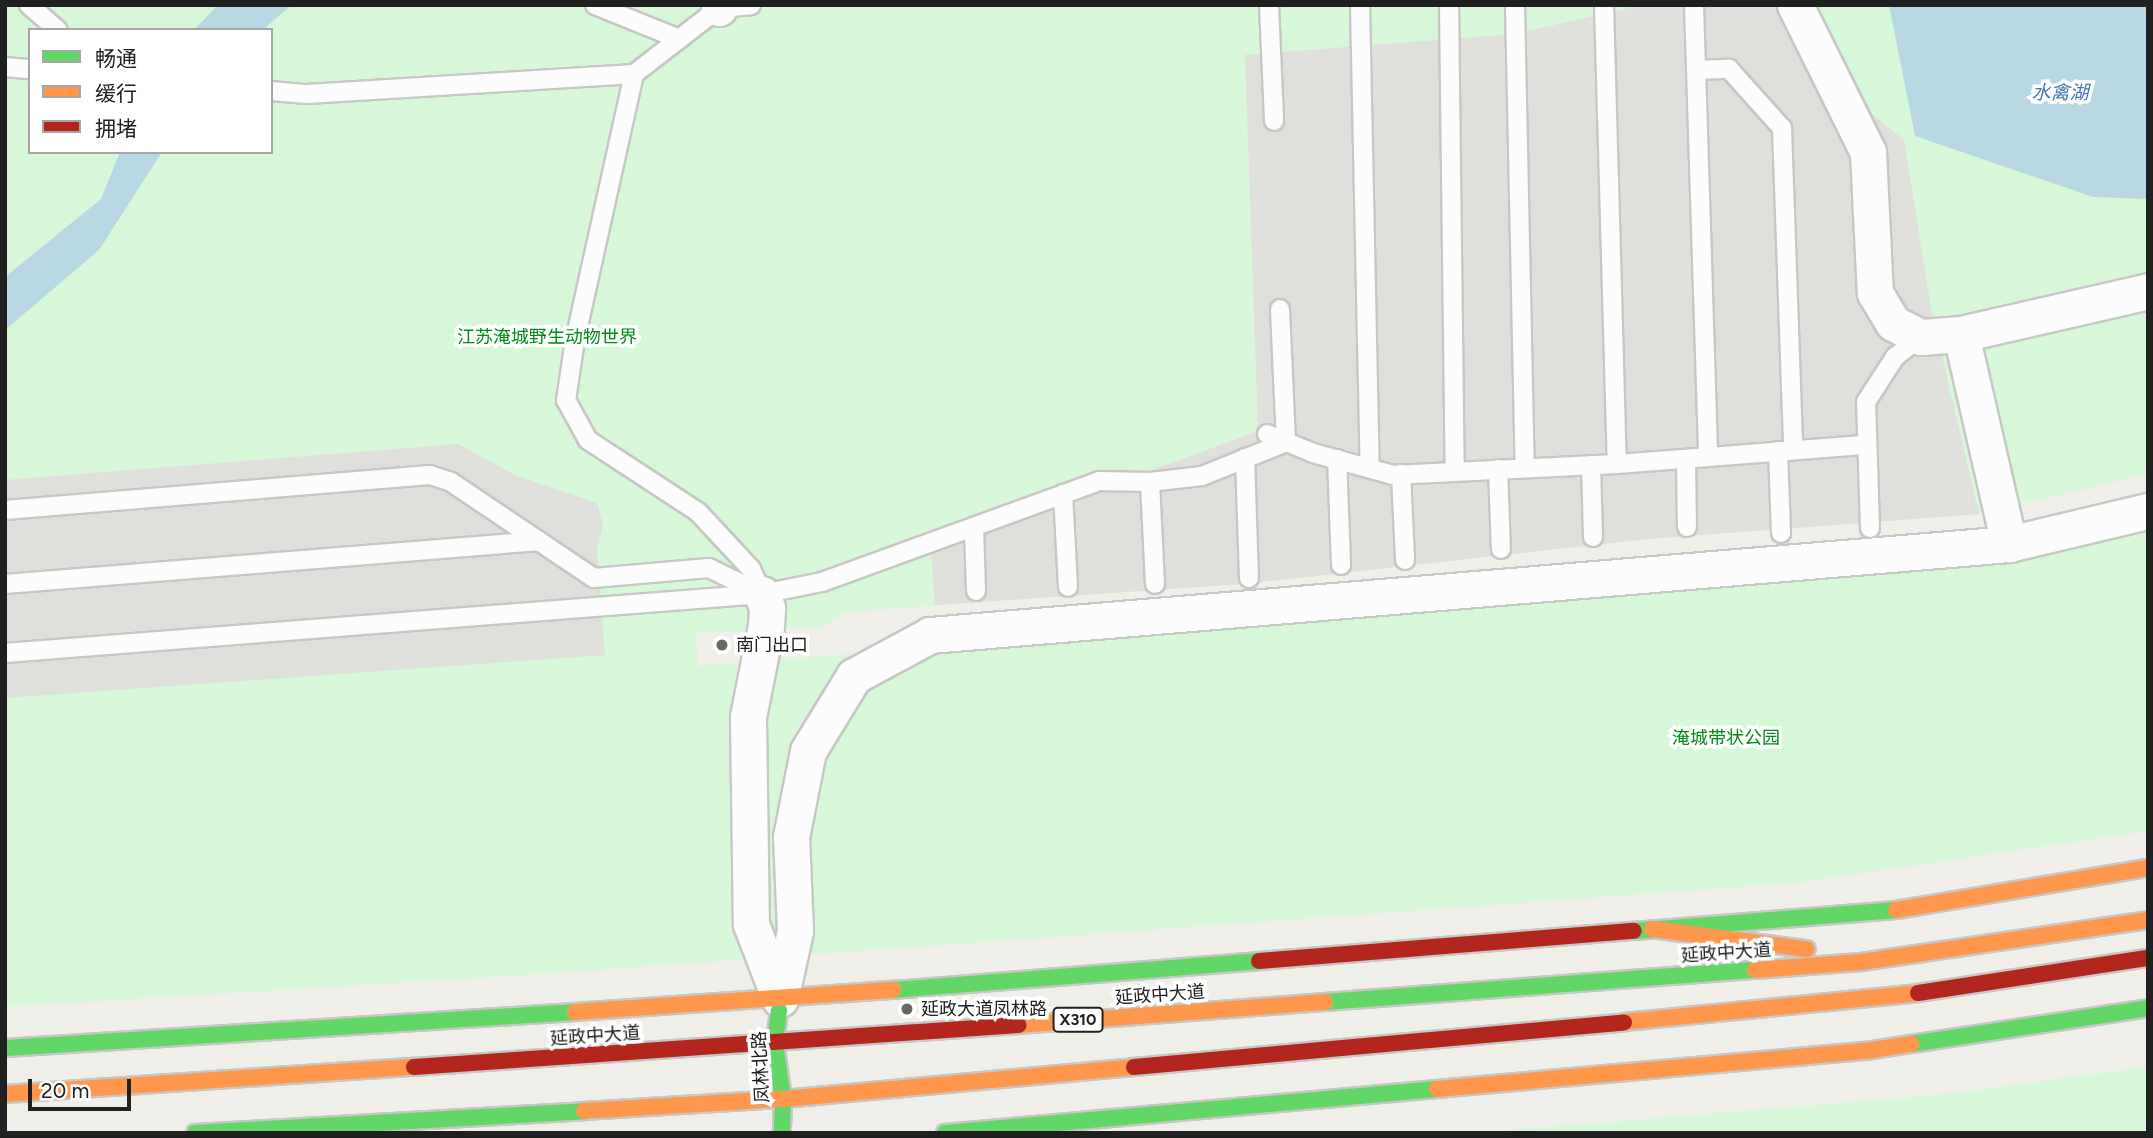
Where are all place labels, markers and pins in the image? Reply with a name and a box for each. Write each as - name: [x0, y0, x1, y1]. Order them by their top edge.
- place label: 南门出口: [736, 634, 808, 656]
- marker: 南门出口: [714, 637, 730, 653]
- place label: 延政大道凤林路: [921, 998, 1047, 1020]
- marker: 延政大道凤林路: [899, 1001, 915, 1017]

